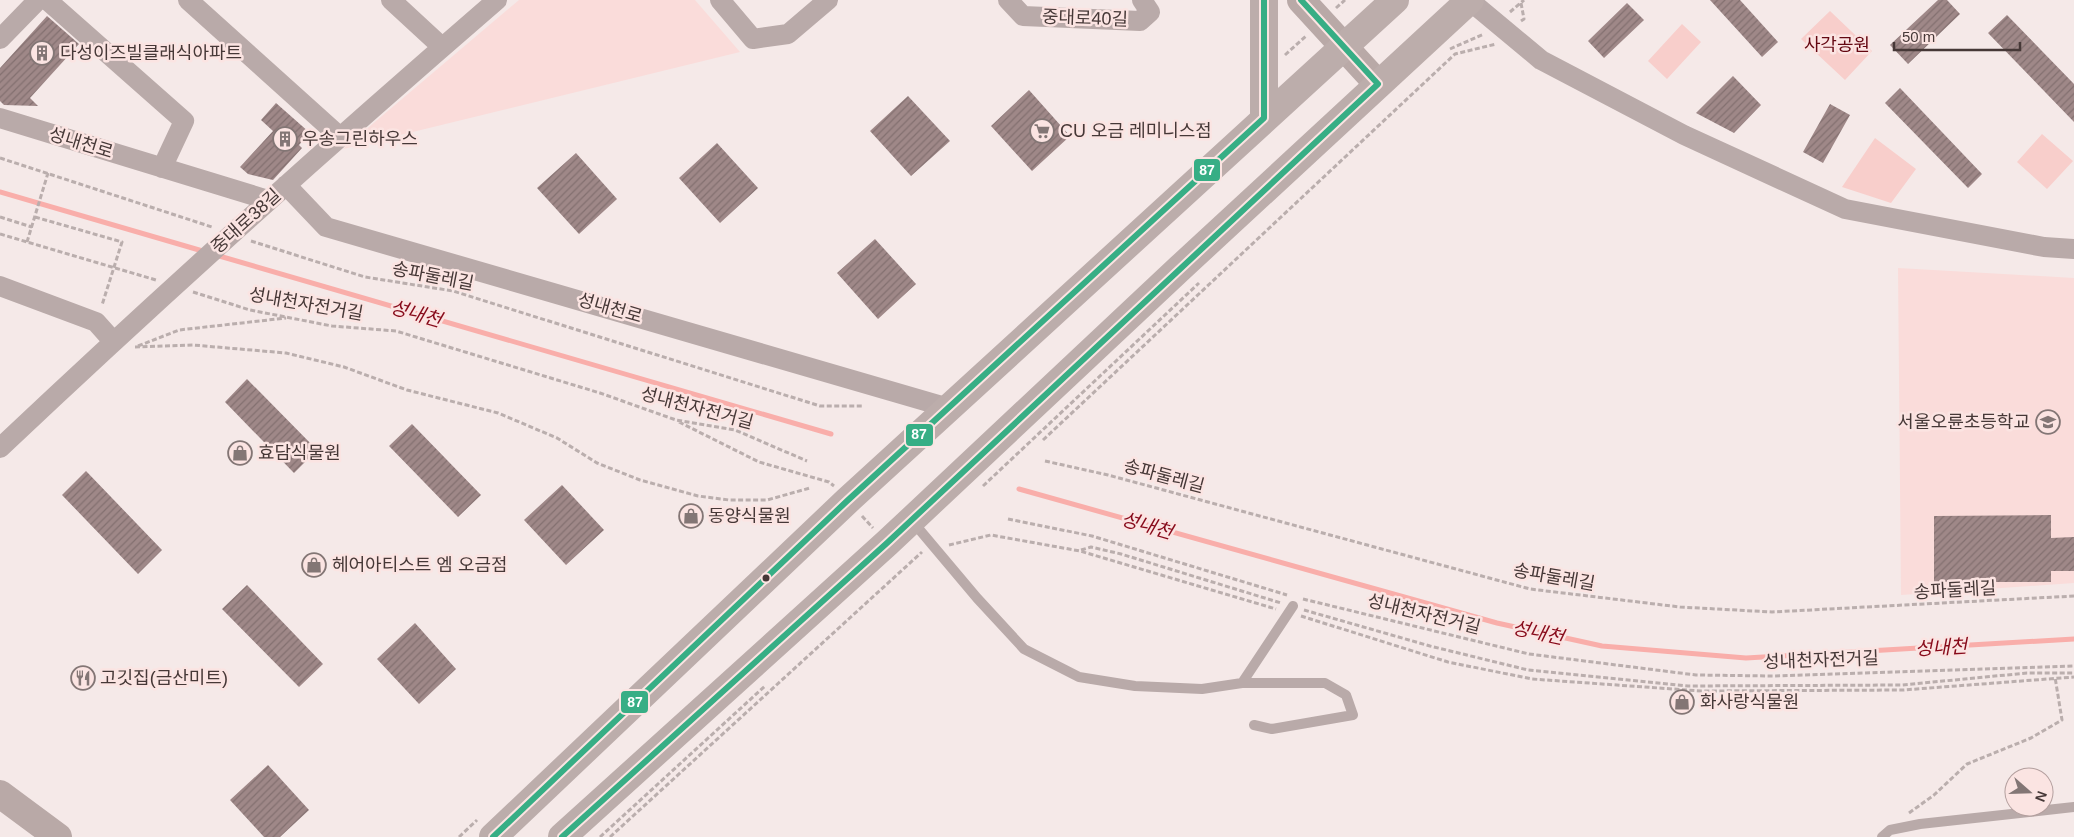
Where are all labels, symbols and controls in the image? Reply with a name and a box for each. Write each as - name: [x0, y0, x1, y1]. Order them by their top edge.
- street label: 중대로40길: [1042, 7, 1128, 29]
- scale bar: [1894, 20, 2020, 52]
- text: 50 m: [1902, 28, 1935, 45]
- park label: 사각공원: [1804, 35, 1870, 55]
- building icon: 다성이즈빌클래식아파트: [29, 40, 55, 66]
- place label: 다성이즈빌클래식아파트: [60, 43, 242, 63]
- supermarket icon: CU 오금 레미니스점: [1029, 118, 1055, 144]
- place label: CU 오금 레미니스점: [1060, 121, 1212, 141]
- street label: 성내천로: [46, 124, 116, 162]
- building icon: 우송그린하우스: [272, 126, 298, 152]
- place label: 우송그린하우스: [302, 129, 418, 149]
- line badge: 87: [1193, 158, 1221, 182]
- text: 87: [1199, 162, 1215, 178]
- street label: 중대로38길: [207, 185, 285, 257]
- street label: 송파둘레길: [390, 258, 476, 294]
- street label: 성내천자전거길: [247, 284, 365, 324]
- street label: 성내천로: [575, 289, 645, 327]
- water label: 성내천: [388, 296, 445, 331]
- street label: 성내천자전거길: [638, 383, 756, 433]
- school or university icon: 서울오륜초등학교: [2035, 409, 2061, 435]
- place label: 서울오륜초등학교: [1898, 412, 2030, 432]
- line badge: 87: [905, 423, 934, 447]
- text: 87: [911, 426, 927, 442]
- shop icon: 효담식물원: [227, 440, 253, 466]
- place label: 효담식물원: [258, 443, 341, 463]
- street label: 송파둘레길: [1121, 456, 1207, 496]
- shop icon: 동양식물원: [678, 503, 704, 529]
- place label: 동양식물원: [708, 506, 791, 526]
- water label: 성내천: [1119, 508, 1176, 543]
- shop icon: 헤어아티스트 엠 오금점: [301, 552, 327, 578]
- place label: 헤어아티스트 엠 오금점: [332, 555, 508, 575]
- street label: 송파둘레길: [1511, 560, 1597, 594]
- unlabelled marker: [761, 573, 771, 583]
- street label: 송파둘레길: [1913, 578, 1997, 602]
- street label: 성내천자전거길: [1365, 590, 1483, 638]
- water label: 성내천: [1510, 617, 1567, 649]
- water label: 성내천: [1914, 636, 1969, 659]
- street label: 성내천자전거길: [1763, 648, 1879, 672]
- restaurant icon: 고깃집(금산미트): [70, 665, 96, 691]
- place label: 고깃집(금산미트): [100, 668, 228, 688]
- shop icon: 화사랑식물원: [1669, 689, 1695, 715]
- line badge: 87: [620, 690, 649, 714]
- place label: 화사랑식물원: [1700, 692, 1799, 712]
- text: 87: [627, 694, 643, 710]
- north arrow: [2004, 767, 2054, 817]
- text: N: [2032, 789, 2050, 804]

